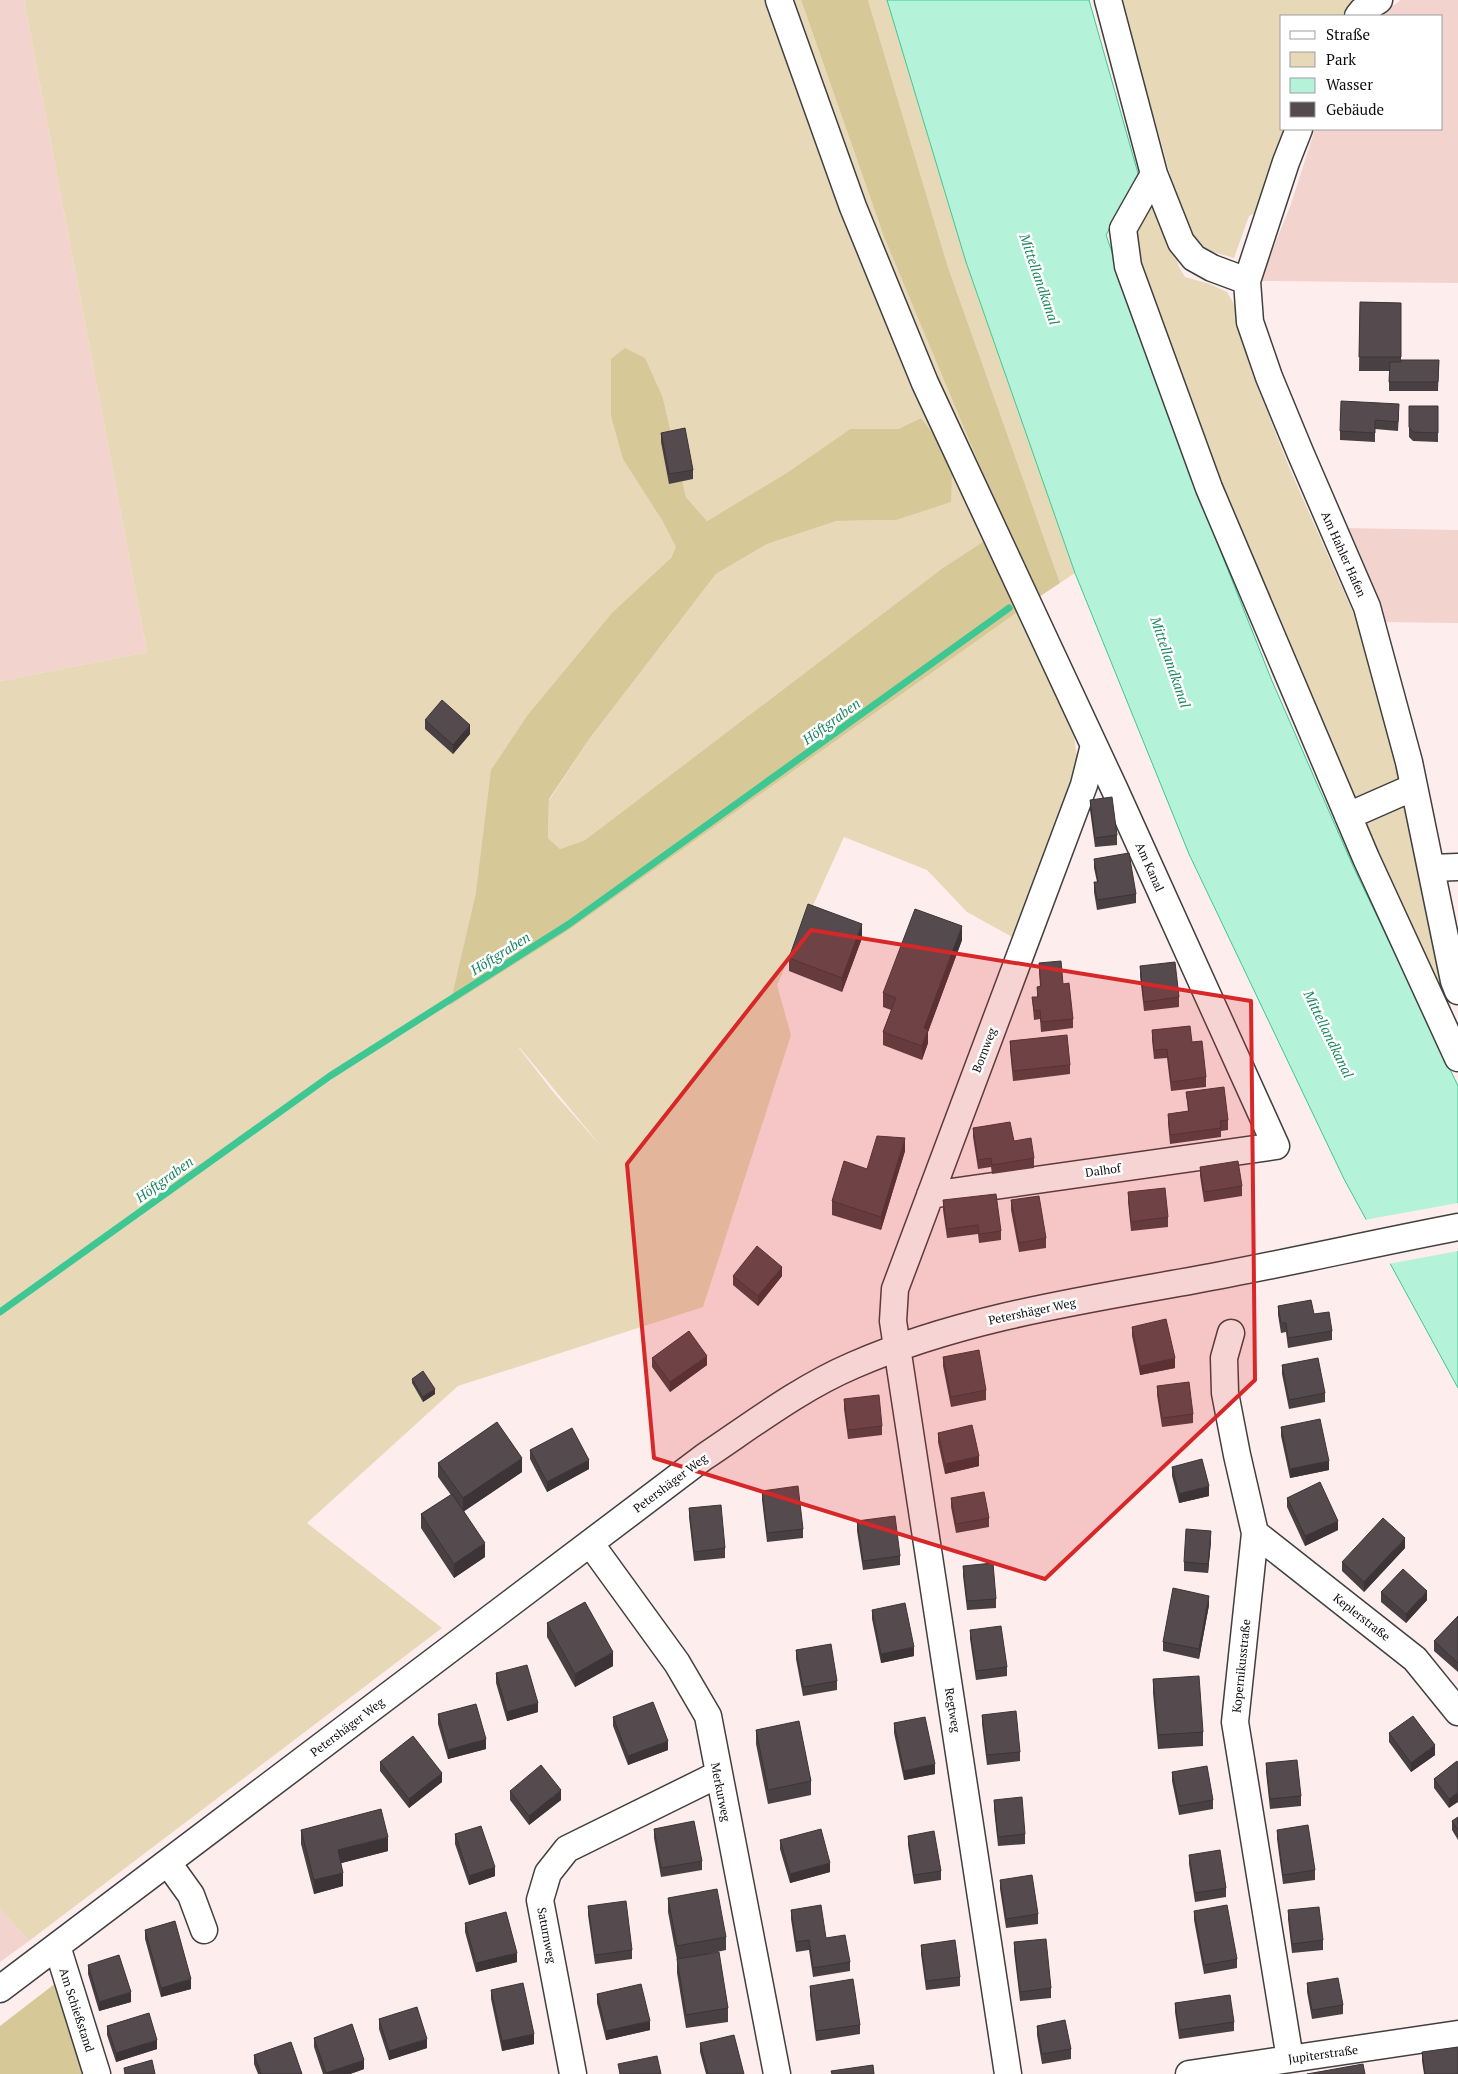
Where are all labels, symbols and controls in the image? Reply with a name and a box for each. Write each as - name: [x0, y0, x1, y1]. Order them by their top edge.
- legend: [1280, 15, 1443, 130]
- text: Straße: [1326, 24, 1370, 44]
- text: Park: [1326, 49, 1356, 69]
- text: Wasser: [1326, 74, 1373, 94]
- text: Gebäude: [1326, 99, 1384, 119]
- water label: Mittellandkanal: [1015, 230, 1065, 327]
- street label: Am Hahler Hafen: [1318, 509, 1370, 599]
- water label: Mittellandkanal: [1146, 613, 1196, 710]
- water label: Höftgraben: [797, 694, 864, 749]
- street label: Am Kanal: [1133, 840, 1168, 894]
- water label: Höftgraben: [466, 927, 534, 979]
- water label: Mittellandkanal: [1299, 986, 1358, 1081]
- street label: Bornweg: [969, 1025, 1000, 1074]
- water label: Höftgraben: [130, 1152, 197, 1207]
- street label: Dalhof: [1084, 1160, 1123, 1180]
- street label: Petershäger Weg: [987, 1294, 1078, 1328]
- street label: Petershäger Weg: [630, 1450, 711, 1516]
- street label: Keplerstraße: [1330, 1590, 1394, 1644]
- street label: Kopernikusstraße: [1229, 1618, 1253, 1714]
- street label: Regtweg: [942, 1687, 964, 1734]
- street label: Petershäger Weg: [307, 1694, 388, 1760]
- street label: Merkurweg: [708, 1761, 734, 1823]
- street label: Saturnweg: [534, 1906, 560, 1965]
- street label: Am Schießstand: [56, 1966, 98, 2054]
- street label: Jupiterstraße: [1287, 2042, 1359, 2066]

